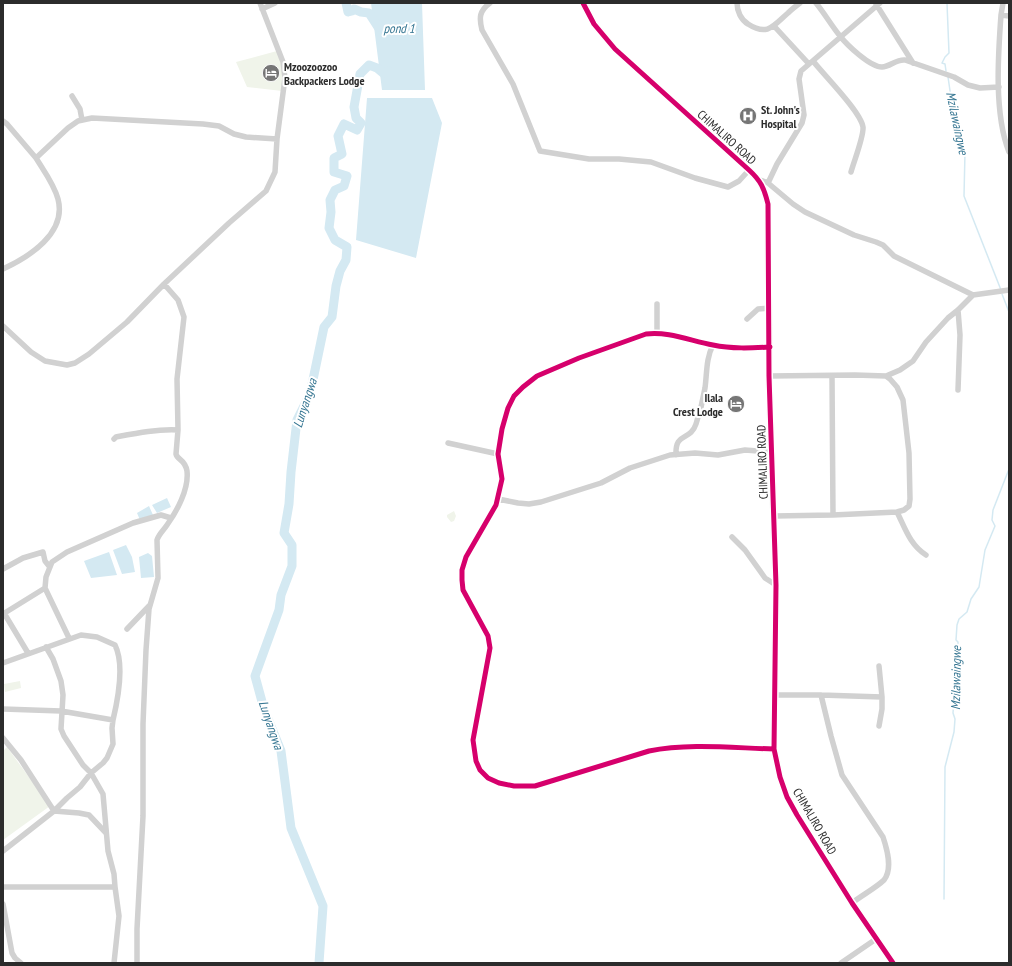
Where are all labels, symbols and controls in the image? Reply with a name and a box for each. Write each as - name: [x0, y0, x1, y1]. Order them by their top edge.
- water label: pond 1: [383, 20, 415, 37]
- place label: Mzoozoozoo Backpackers Lodge: [284, 59, 365, 88]
- hotel icon: Mzoozoozoo Backpackers Lodge: [261, 63, 281, 83]
- water label: Mzilawaingwe: [942, 90, 972, 158]
- place label: St. John's Hospital: [761, 102, 800, 131]
- hospital icon: St. John's Hospital: [738, 106, 758, 126]
- street label: CHIMALIRO ROAD: [694, 107, 760, 167]
- water label: Lunyangwa: [289, 375, 321, 430]
- place label: Ilala Crest Lodge: [673, 390, 723, 419]
- hotel icon: Ilala Crest Lodge: [726, 394, 746, 414]
- street label: CHIMALIRO ROAD: [753, 425, 771, 499]
- water label: Mzilawaingwe: [947, 644, 965, 710]
- water label: Lunyangwa: [255, 698, 288, 753]
- street label: CHIMALIRO ROAD: [790, 785, 840, 857]

